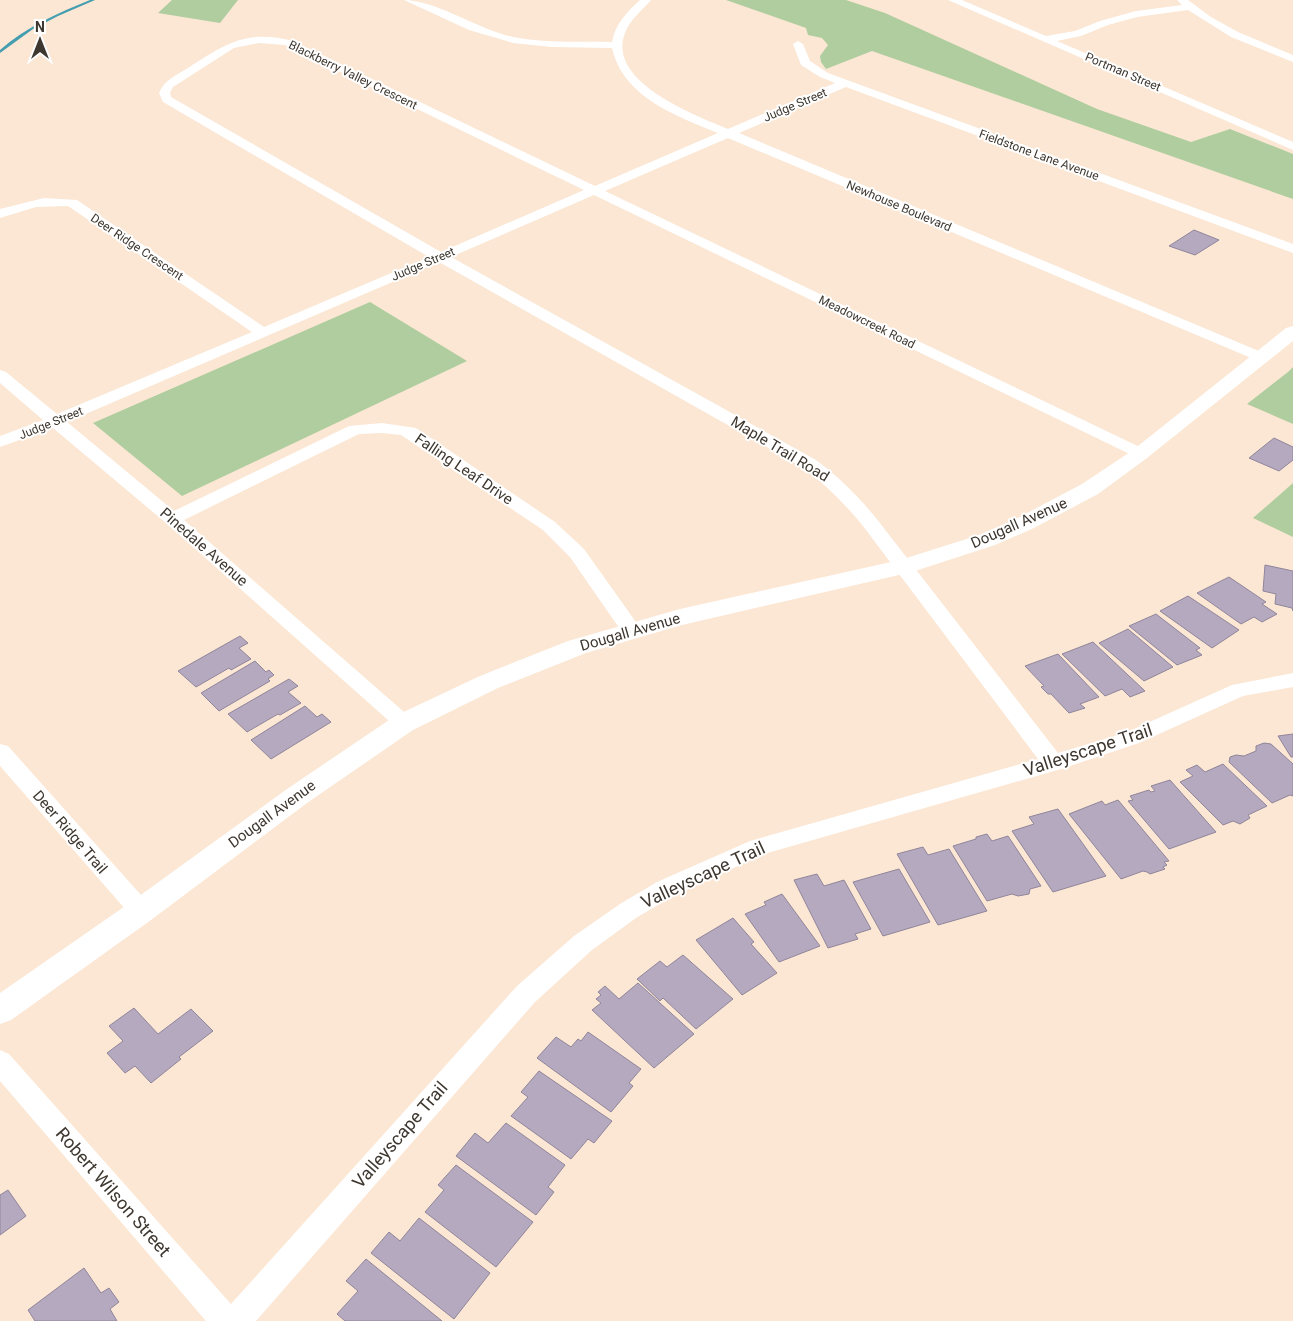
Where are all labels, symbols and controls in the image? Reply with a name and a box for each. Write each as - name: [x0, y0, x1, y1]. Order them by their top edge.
- north arrow: [15, 15, 65, 65]
- text: N: [35, 19, 45, 35]
- street label: Blackberry Valley Crescent: [286, 38, 420, 112]
- street label: Portman Street: [1083, 50, 1163, 94]
- street label: Judge Street: [761, 85, 829, 125]
- street label: Fieldstone Lane Avenue: [977, 127, 1101, 183]
- street label: Newhouse Boulevard: [844, 178, 954, 234]
- street label: Deer Ridge Crescent: [88, 211, 186, 283]
- street label: Judge Street: [389, 244, 457, 284]
- street label: Meadowcreek Road: [816, 293, 918, 351]
- street label: Judge Street: [17, 404, 85, 442]
- street label: Maple Trail Road: [728, 413, 832, 485]
- street label: Falling Leaf Drive: [412, 430, 516, 508]
- street label: Dougall Avenue: [968, 494, 1070, 552]
- street label: Pinedale Avenue: [156, 504, 252, 590]
- street label: Dougall Avenue: [578, 609, 682, 655]
- street label: Valleyscape Trail: [1021, 719, 1155, 780]
- street label: Dougall Avenue: [225, 776, 319, 852]
- street label: Deer Ridge Trail: [29, 787, 111, 877]
- street label: Valleyscape Trail: [638, 837, 768, 912]
- street label: Valleyscape Trail: [348, 1077, 452, 1192]
- street label: Robert Wilson Street: [52, 1123, 175, 1261]

